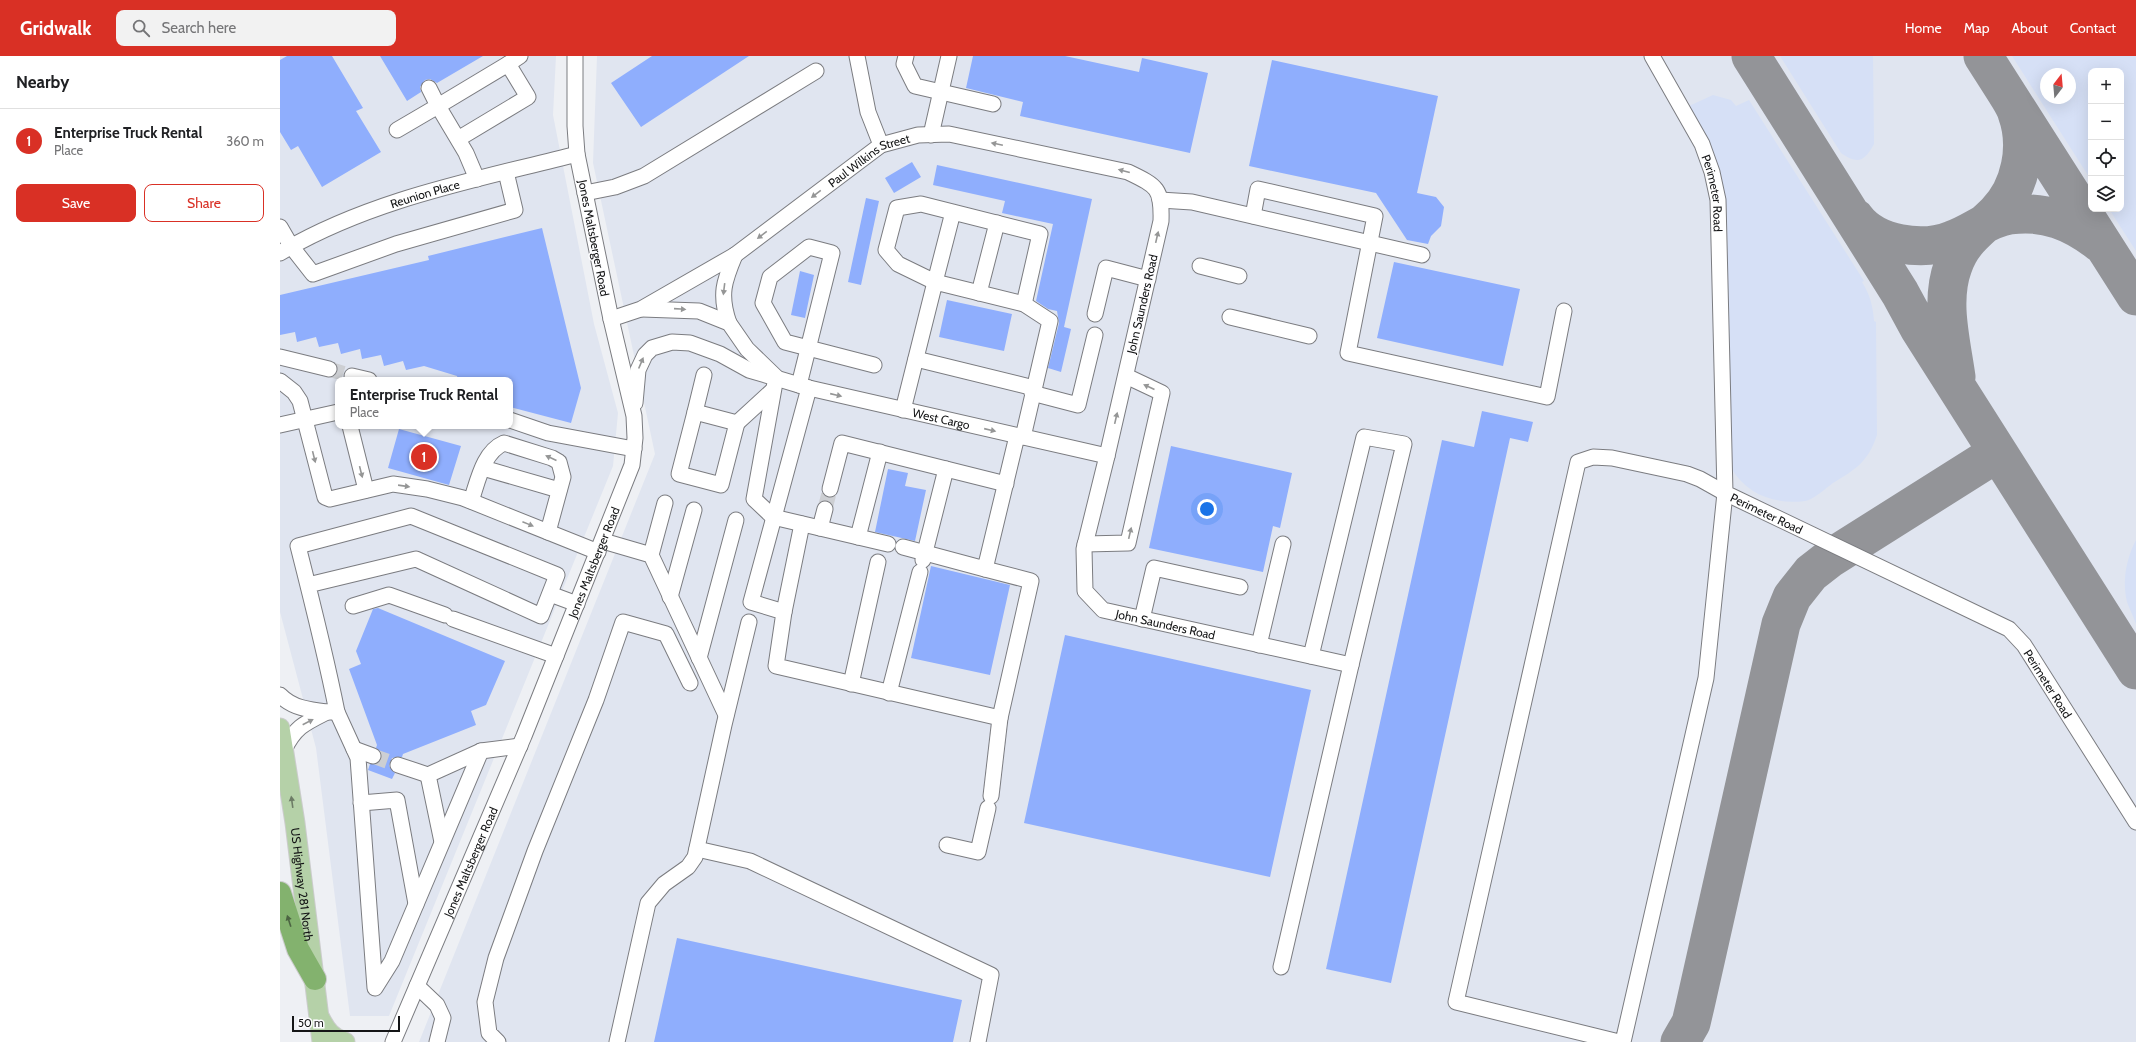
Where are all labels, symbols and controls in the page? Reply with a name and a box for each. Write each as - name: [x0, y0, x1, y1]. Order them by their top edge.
- search box: [116, 10, 396, 46]
- text: Gridwalk: [20, 17, 92, 40]
- icon: search: [130, 17, 152, 39]
- text: Search here: [162, 19, 236, 37]
- text: Home: [1905, 19, 1942, 37]
- text: Map: [1964, 19, 1989, 37]
- text: About: [2011, 19, 2048, 37]
- text: Contact: [2070, 19, 2116, 37]
- north arrow: [2040, 68, 2076, 104]
- map controls: [2088, 68, 2124, 212]
- button: +: [2088, 68, 2124, 104]
- text: Nearby: [16, 72, 69, 92]
- button: −: [2088, 104, 2124, 140]
- text: Enterprise Truck Rental: [54, 124, 202, 142]
- street label: Paul Wilkins Street: [825, 130, 911, 190]
- text: 1: [27, 133, 31, 149]
- text: 360 m: [226, 133, 264, 149]
- button: locate: [2088, 140, 2124, 176]
- one-way arrow: [991, 141, 1003, 147]
- text: Place: [54, 142, 83, 158]
- street label: Perimeter Road: [1699, 152, 1726, 232]
- one-way arrow: [1118, 168, 1130, 174]
- street label: Reunion Place: [388, 176, 461, 211]
- button: layers: [2088, 176, 2124, 212]
- street label: Jones Maltsberger Road: [575, 177, 613, 298]
- button: Save: [16, 184, 136, 222]
- button: Share: [144, 184, 264, 222]
- one-way arrow: [810, 190, 821, 198]
- one-way arrow: [756, 231, 767, 239]
- one-way arrow: [1155, 231, 1161, 243]
- street label: John Saunders Road: [1123, 253, 1161, 356]
- one-way arrow: [721, 282, 727, 295]
- one-way arrow: [674, 305, 686, 312]
- one-way arrow: [638, 358, 644, 369]
- popup: [335, 377, 513, 429]
- one-way arrow: [1144, 384, 1155, 390]
- text: Enterprise Truck Rental: [350, 386, 498, 404]
- one-way arrow: [830, 392, 842, 398]
- text: Place: [350, 404, 379, 420]
- street label: West Cargo: [911, 404, 972, 432]
- one-way arrow: [1113, 412, 1119, 424]
- one-way arrow: [984, 427, 996, 433]
- pin: 1: [411, 442, 437, 472]
- one-way arrow: [311, 451, 317, 463]
- one-way arrow: [545, 455, 557, 461]
- one-way arrow: [358, 466, 364, 478]
- one-way arrow: [398, 483, 410, 489]
- street label: Perimeter Road: [1728, 489, 1805, 537]
- your location: [1197, 499, 1217, 519]
- street label: Jones Maltsberger Road: [564, 504, 622, 621]
- one-way arrow: [522, 521, 534, 527]
- one-way arrow: [1127, 527, 1133, 539]
- street label: John Saunders Road: [1113, 605, 1217, 642]
- street label: Perimeter Road: [2021, 646, 2076, 721]
- one-way arrow: [303, 718, 314, 725]
- one-way arrow: [289, 796, 295, 808]
- street label: Jones Maltsberger Road: [440, 804, 500, 920]
- street label: US Highway 281 North: [288, 827, 317, 942]
- one-way arrow: [286, 915, 292, 927]
- scale bar: [292, 1014, 400, 1033]
- text: 50 m: [298, 1016, 324, 1030]

